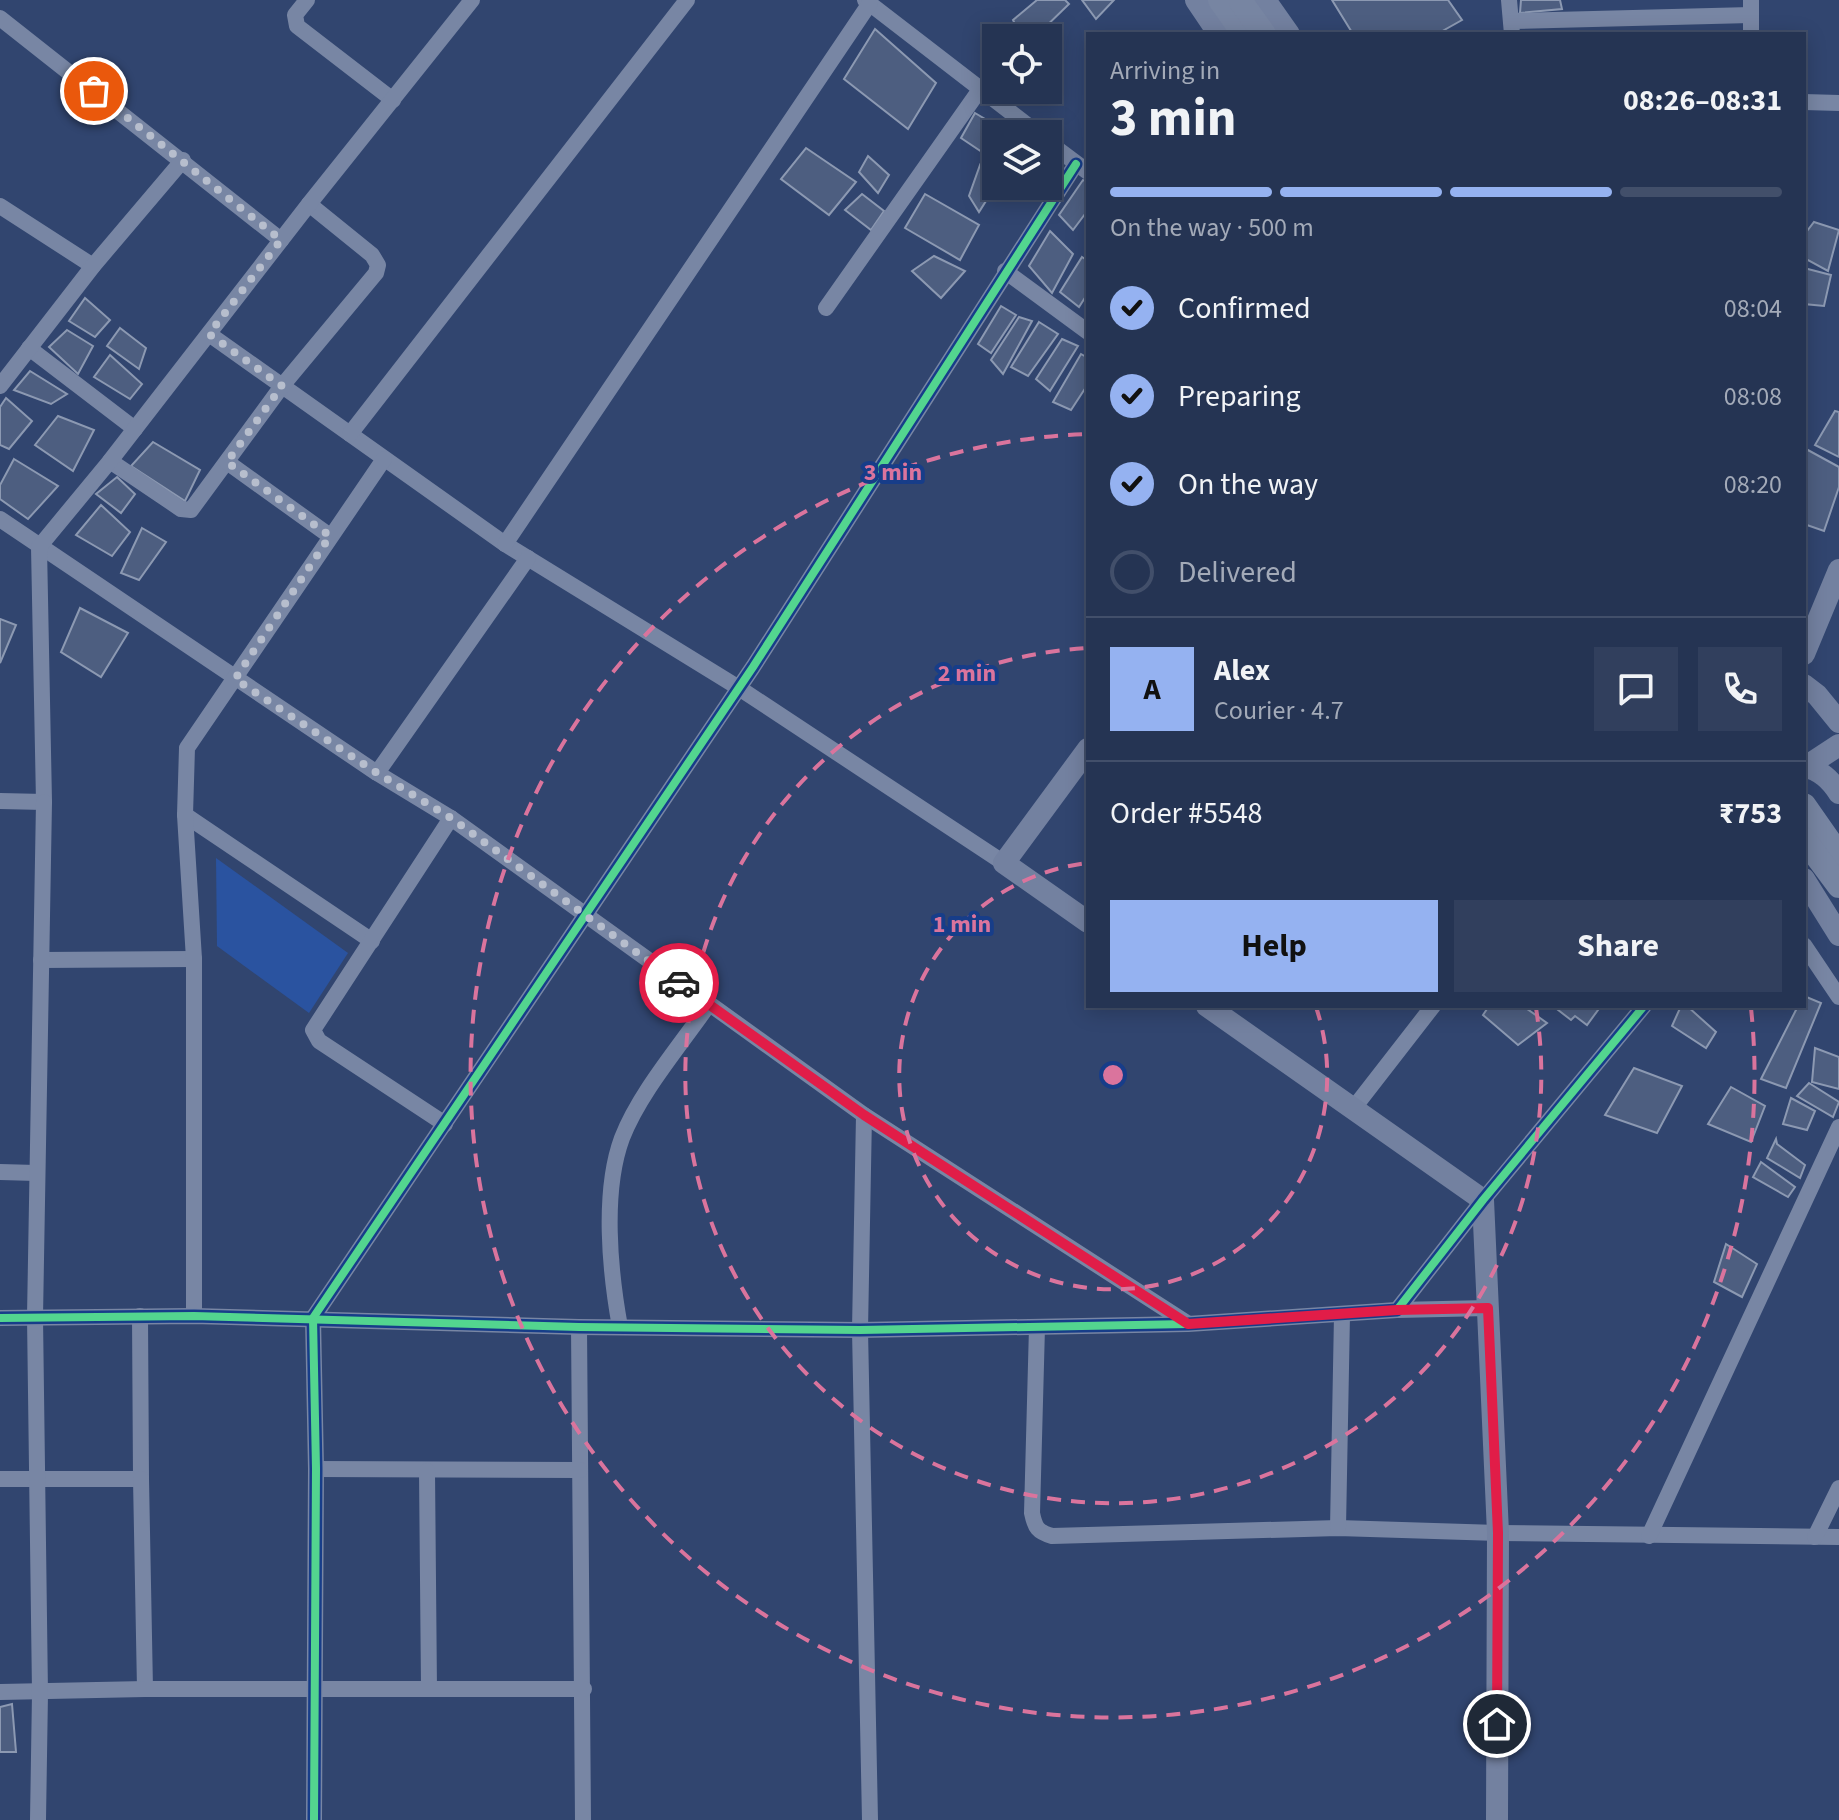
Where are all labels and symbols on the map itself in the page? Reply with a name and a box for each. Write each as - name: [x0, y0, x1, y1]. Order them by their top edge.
- pin: [60, 57, 128, 125]
- text: 3 min: [864, 455, 922, 490]
- text: 2 min: [938, 656, 996, 691]
- text: 1 min: [933, 907, 991, 942]
- courier: [639, 943, 719, 1023]
- centre of rings: [1099, 1061, 1127, 1089]
- pin: [1463, 1690, 1531, 1758]

